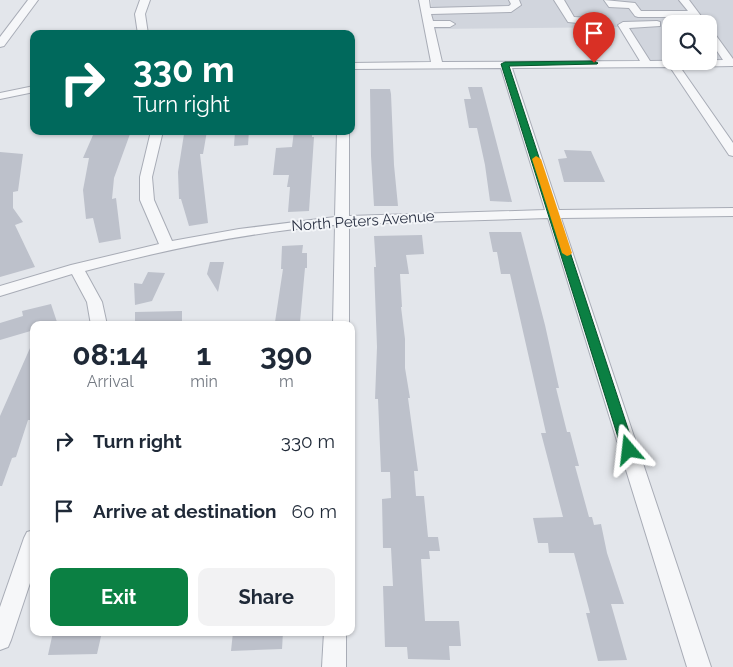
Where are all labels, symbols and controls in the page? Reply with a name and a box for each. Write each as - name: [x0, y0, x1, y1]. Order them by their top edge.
- pin: [573, 12, 615, 63]
- map controls: [662, 15, 717, 70]
- button: search: [662, 15, 717, 70]
- icon: arrive: [580, 19, 608, 47]
- text: 330 m: [133, 49, 235, 90]
- icon: right: [50, 50, 115, 115]
- text: Turn right: [133, 91, 230, 117]
- street label: North Peters Avenue: [291, 207, 435, 235]
- text: 08:14: [72, 337, 148, 372]
- text: 1: [197, 337, 211, 372]
- text: 390: [260, 337, 313, 372]
- text: Arrival: [87, 372, 134, 391]
- text: min: [190, 372, 218, 391]
- text: m: [279, 372, 294, 391]
- position arrow: [602, 423, 654, 475]
- icon: right: [50, 427, 78, 455]
- text: Turn right: [93, 430, 182, 452]
- text: 330 m: [281, 430, 335, 452]
- icon: arrive: [50, 497, 78, 525]
- text: Arrive at destination: [93, 500, 277, 522]
- text: 60 m: [292, 500, 337, 522]
- button: Exit: [50, 568, 188, 626]
- button: Share: [198, 568, 335, 626]

